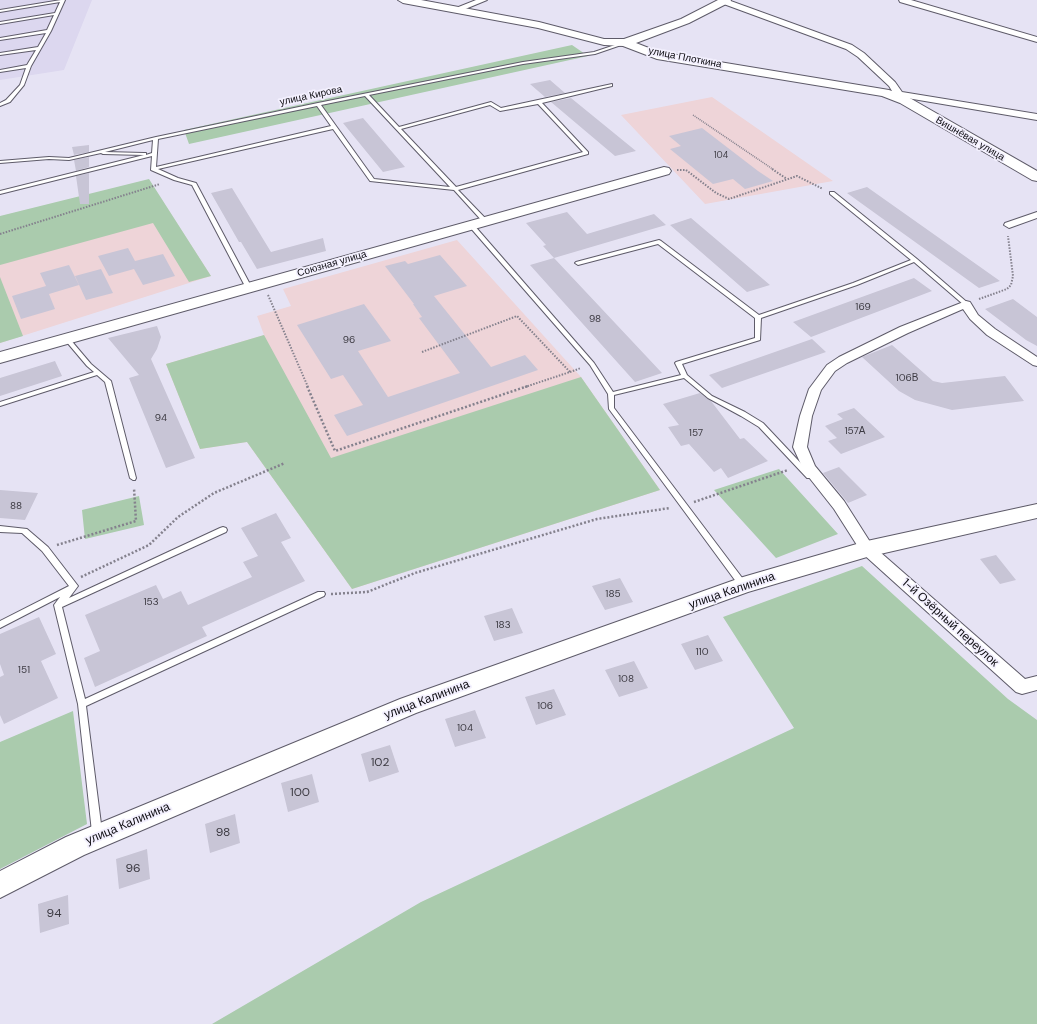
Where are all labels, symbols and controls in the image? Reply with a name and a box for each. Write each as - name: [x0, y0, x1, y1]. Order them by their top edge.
- street label: улица Плоткина: [647, 45, 723, 71]
- street label: улица Кирова: [279, 84, 343, 108]
- street label: Вишнёвая улица: [933, 114, 1007, 164]
- house number: 104: [714, 151, 728, 161]
- street label: Союзная улица: [296, 248, 368, 280]
- house number: 169: [855, 301, 871, 313]
- house number: 98: [589, 313, 601, 325]
- house number: 96: [343, 334, 355, 346]
- house number: 106В: [896, 372, 918, 384]
- house number: 94: [155, 412, 167, 424]
- house number: 157А: [844, 425, 866, 437]
- house number: 157: [689, 427, 703, 439]
- house number: 88: [10, 500, 22, 512]
- street label: улица Калинина: [687, 570, 777, 612]
- street label: 1-й Озёрный переулок: [899, 576, 1001, 670]
- house number: 185: [605, 588, 621, 600]
- house number: 153: [143, 596, 159, 608]
- house number: 183: [495, 619, 511, 631]
- house number: 110: [695, 646, 709, 658]
- house number: 151: [18, 664, 30, 676]
- house number: 108: [618, 673, 634, 685]
- street label: улица Калинина: [382, 677, 472, 723]
- house number: 106: [537, 700, 553, 712]
- house number: 104: [457, 722, 473, 734]
- house number: 102: [371, 756, 389, 770]
- house number: 100: [290, 786, 310, 800]
- street label: улица Калинина: [84, 800, 172, 848]
- house number: 98: [216, 826, 230, 840]
- house number: 96: [125, 862, 141, 876]
- house number: 94: [47, 907, 61, 921]

